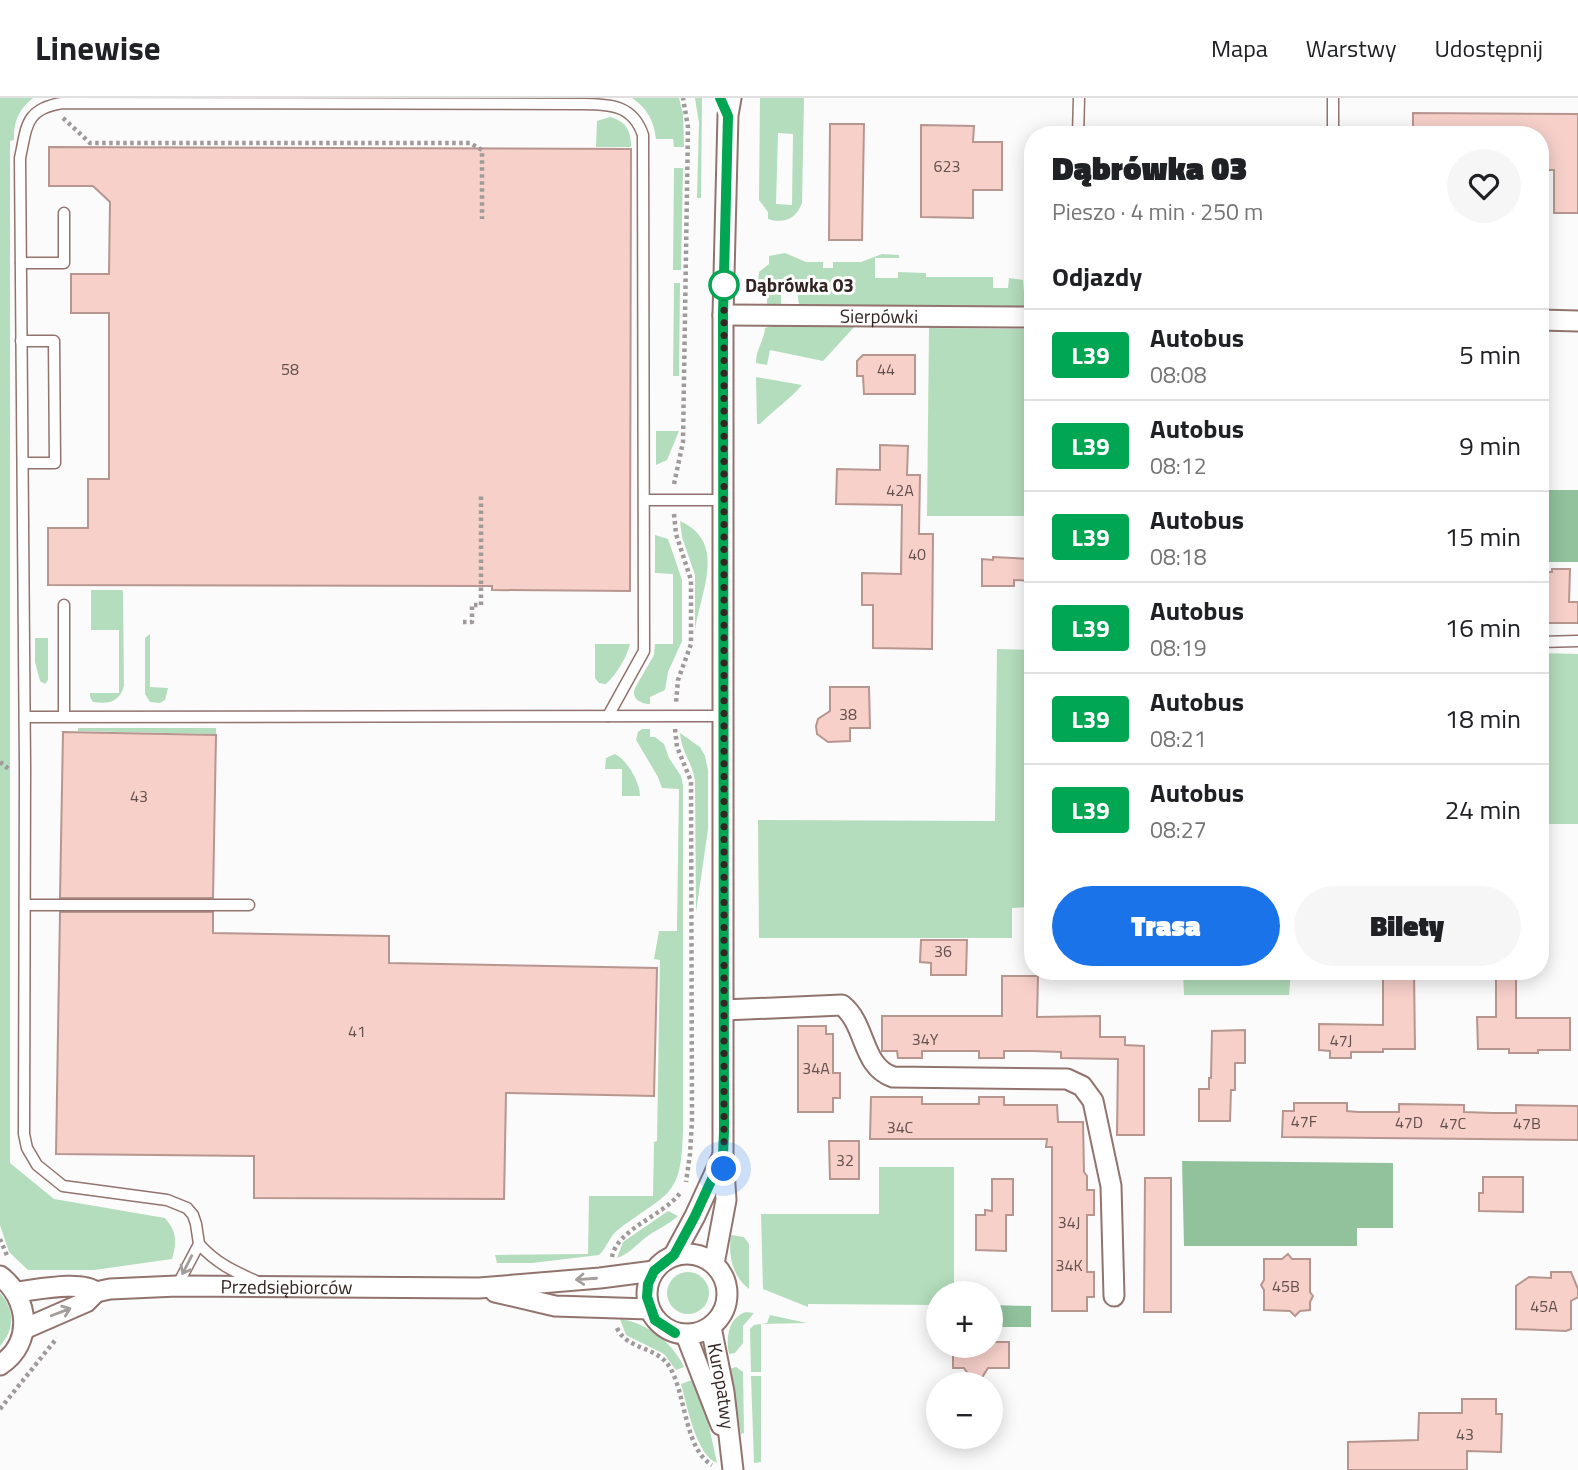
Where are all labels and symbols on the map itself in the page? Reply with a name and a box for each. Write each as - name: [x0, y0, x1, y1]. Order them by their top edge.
- house number: 623: [934, 154, 960, 178]
- marker: Dąbrówka 03: [709, 270, 739, 300]
- place label: Dąbrówka 03: [745, 270, 854, 299]
- street label: Sierpówki: [840, 301, 918, 330]
- house number: 58: [281, 357, 299, 381]
- house number: 44: [877, 357, 895, 381]
- house number: 42A: [886, 478, 914, 502]
- house number: 40: [908, 542, 926, 566]
- house number: 38: [839, 702, 857, 726]
- house number: 43: [130, 784, 148, 808]
- house number: 36: [934, 939, 952, 963]
- house number: 41: [348, 1019, 366, 1043]
- house number: 34Y: [912, 1027, 939, 1051]
- house number: 47J: [1330, 1028, 1352, 1052]
- house number: 34A: [802, 1056, 830, 1080]
- house number: 47F: [1291, 1109, 1317, 1133]
- house number: 47D: [1395, 1110, 1423, 1134]
- house number: 47C: [1440, 1111, 1467, 1135]
- house number: 47B: [1513, 1111, 1541, 1135]
- house number: 34C: [887, 1115, 914, 1139]
- house number: 32: [836, 1148, 854, 1172]
- your location: [706, 1151, 741, 1186]
- house number: 34J: [1058, 1210, 1080, 1234]
- house number: 34K: [1055, 1253, 1083, 1277]
- one-way arrow: [180, 1254, 194, 1275]
- street label: Przedsiębiorców: [221, 1271, 353, 1301]
- one-way arrow: [575, 1273, 598, 1286]
- house number: 45B: [1272, 1274, 1300, 1298]
- house number: 45A: [1530, 1294, 1558, 1318]
- one-way arrow: [50, 1305, 72, 1317]
- street label: Kuropatwy: [701, 1340, 743, 1431]
- house number: 43: [1456, 1422, 1474, 1446]

